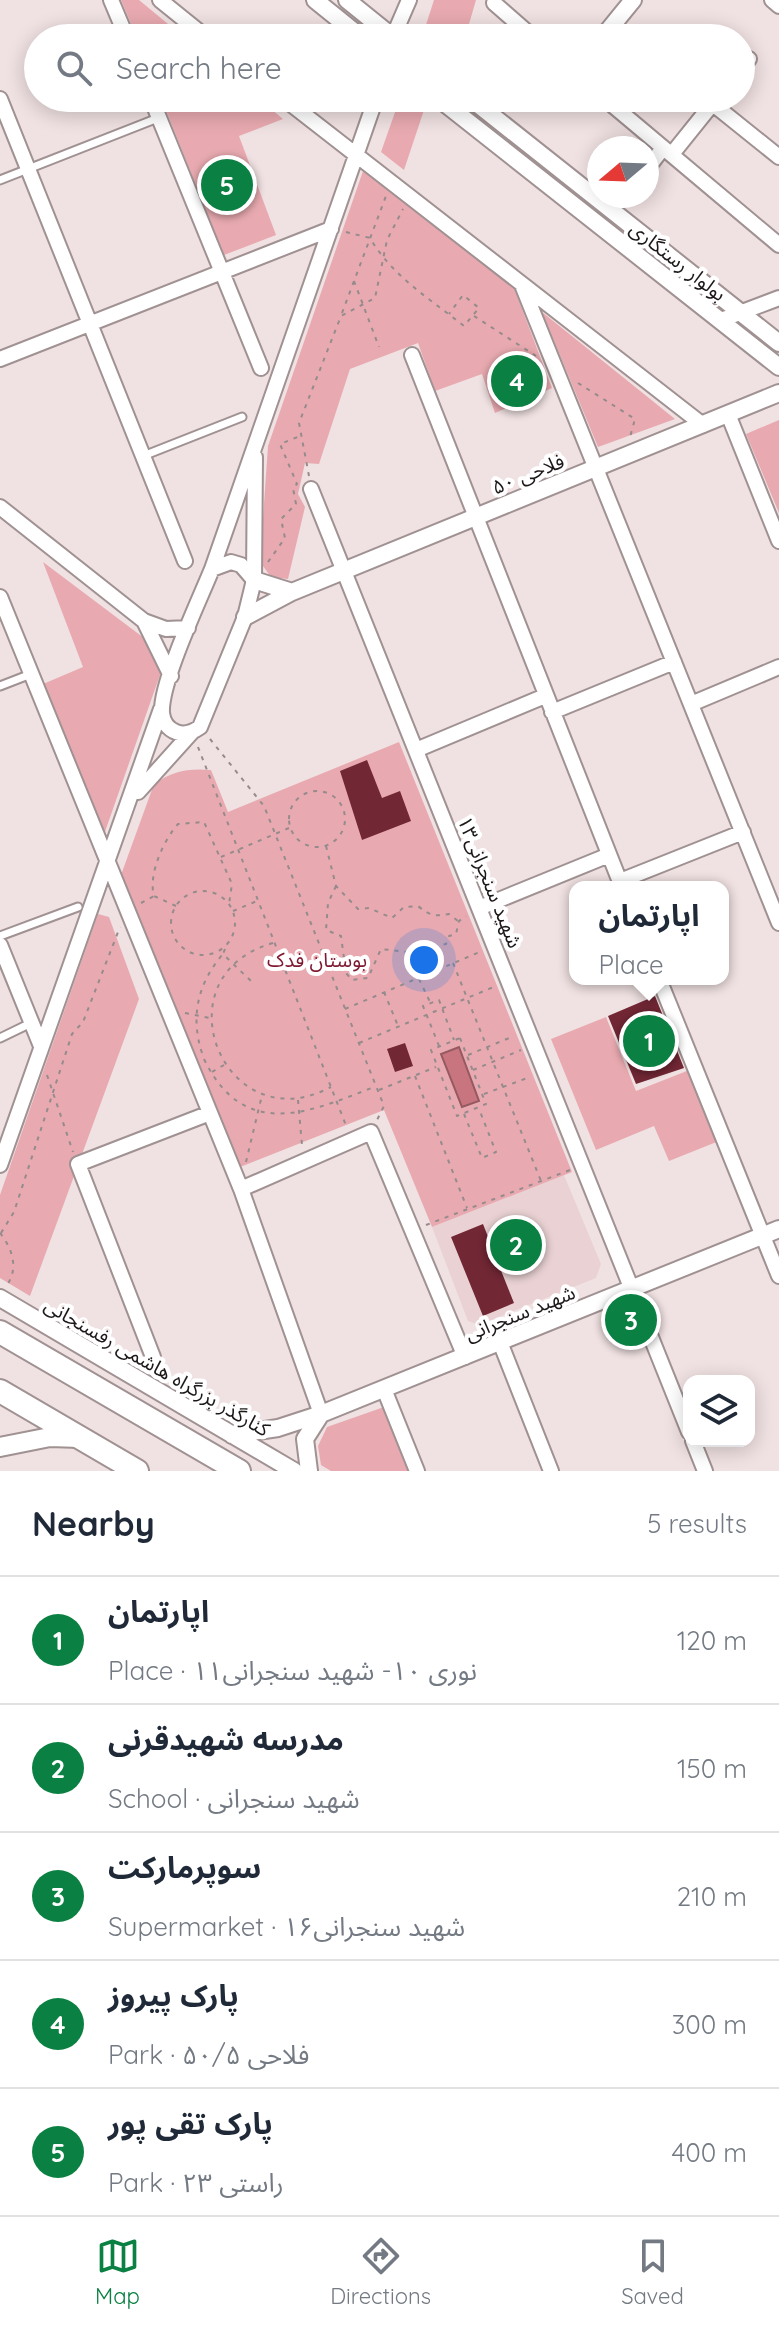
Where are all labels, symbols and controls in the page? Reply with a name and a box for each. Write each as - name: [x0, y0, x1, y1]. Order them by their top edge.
- search box: [24, 24, 755, 112]
- icon: search: [52, 46, 96, 90]
- text: Search here: [116, 49, 282, 87]
- north arrow: [587, 136, 659, 208]
- pin: 5: [201, 155, 253, 215]
- street label: بولوار رستگاری: [625, 215, 731, 306]
- pin: 4: [491, 351, 543, 411]
- street label: فلاحی ۵۰: [488, 448, 568, 499]
- street label: شهید سنجرانی۱۳: [453, 812, 528, 951]
- popup: [569, 881, 729, 985]
- text: اپارتمان: [598, 896, 700, 934]
- your location: [404, 940, 444, 980]
- park label: بوستان فدک: [267, 947, 367, 972]
- text: Place: [598, 948, 664, 981]
- pin: 1: [623, 1011, 675, 1071]
- pin: 2: [490, 1215, 542, 1275]
- street label: شهید سنجرانی: [461, 1279, 579, 1346]
- pin: 3: [605, 1290, 657, 1350]
- street label: کنارگذر بزرگراه هاشمی رفسنجانی: [40, 1292, 275, 1442]
- map controls: [683, 1375, 755, 1447]
- button: layers: [683, 1375, 755, 1447]
- text: Nearby: [32, 1502, 155, 1545]
- text: 5 results: [647, 1507, 747, 1540]
- text: اپارتمان: [108, 1592, 209, 1630]
- text: 1: [53, 1624, 63, 1657]
- text: 120 m: [677, 1624, 747, 1657]
- text: Place · نوری ۱۰- شهید سنجرانی۱۱: [108, 1654, 477, 1687]
- text: مدرسه شهیدقرنی: [108, 1720, 344, 1758]
- text: 2: [51, 1752, 65, 1785]
- text: 150 m: [677, 1752, 747, 1785]
- text: School · شهید سنجرانی: [108, 1782, 360, 1815]
- text: سوپرمارکت: [108, 1848, 261, 1886]
- text: 3: [51, 1880, 65, 1913]
- text: 210 m: [677, 1880, 747, 1913]
- text: Supermarket · شهید سنجرانی۱۶: [108, 1910, 465, 1943]
- text: پارک پیروز: [108, 1976, 239, 2014]
- text: 4: [50, 2008, 66, 2041]
- text: 300 m: [672, 2008, 747, 2041]
- text: Park · فلاحی ۵۰/۵: [108, 2038, 309, 2071]
- text: پارک تقی پور: [108, 2104, 273, 2142]
- text: 5: [51, 2136, 65, 2169]
- text: 400 m: [672, 2136, 747, 2169]
- text: Park · راستی ۲۳: [108, 2166, 283, 2199]
- tab: Map: [95, 2234, 140, 2310]
- tab: Directions: [330, 2234, 431, 2310]
- tab: Saved: [621, 2234, 684, 2310]

